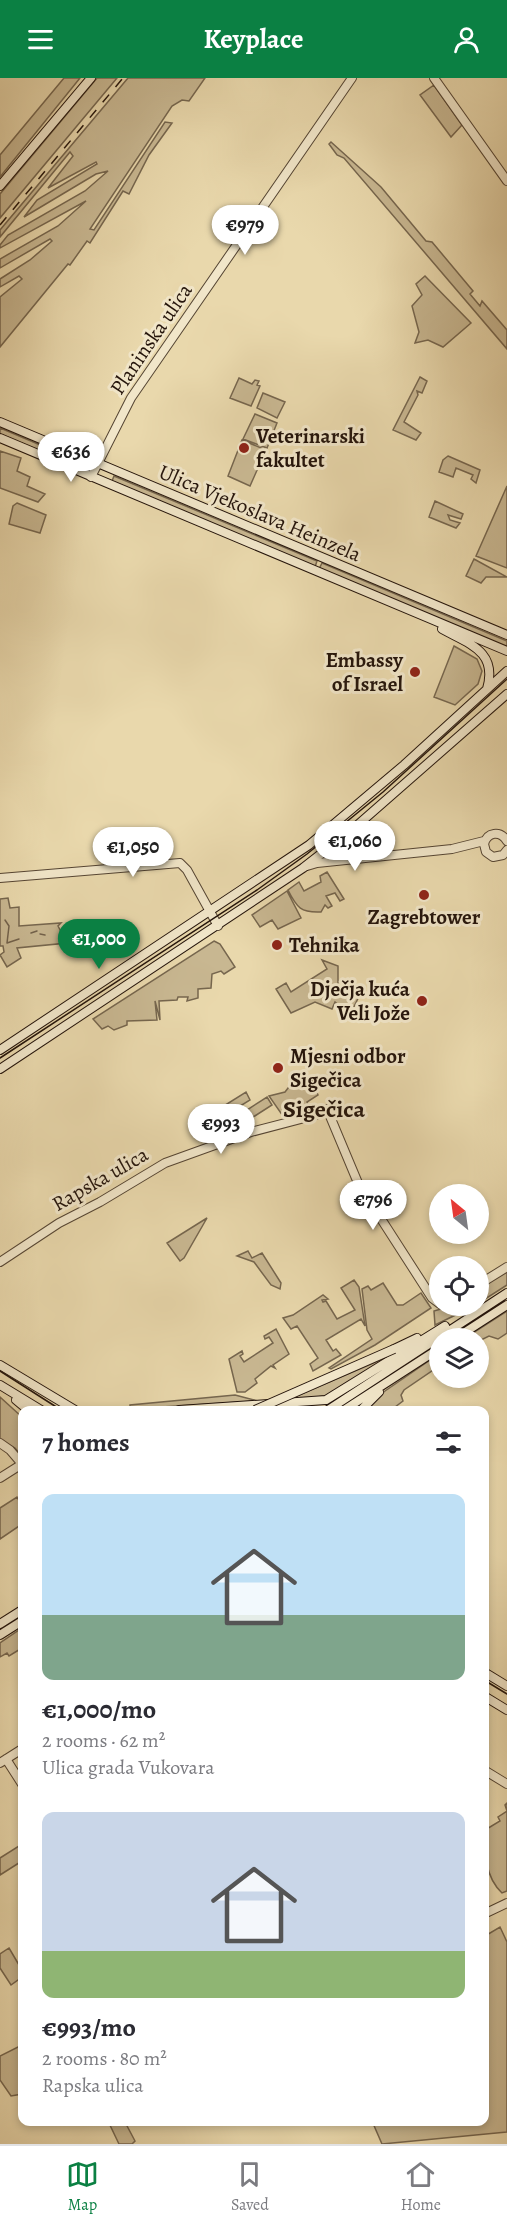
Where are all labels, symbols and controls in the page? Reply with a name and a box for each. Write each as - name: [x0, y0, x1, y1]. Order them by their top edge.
- text: Keyplace: [203, 21, 304, 57]
- icon: menu: [24, 23, 57, 56]
- icon: person: [450, 23, 483, 56]
- pin: €979: [209, 205, 281, 256]
- text: €979: [226, 211, 264, 238]
- street label: Planinska ulica: [103, 278, 199, 400]
- place label: Veterinarski fakultet: [255, 422, 365, 474]
- pin: €636: [35, 432, 107, 483]
- text: €636: [52, 438, 90, 465]
- marker: Veterinarski fakultet: [237, 441, 251, 455]
- street label: Ulica Vjekoslava Heinzela: [154, 458, 366, 568]
- place label: Embassy of Israel: [326, 646, 404, 698]
- marker: Embassy of Israel: [408, 665, 422, 679]
- pin: €1,060: [306, 821, 404, 872]
- pin: €1,050: [84, 827, 182, 878]
- text: €1,060: [328, 827, 382, 854]
- text: €1,050: [107, 833, 159, 860]
- marker: Zagrebtower: [417, 888, 431, 902]
- place label: Zagrebtower: [368, 903, 481, 931]
- pin: €1,000: [50, 919, 148, 970]
- text: €1,000: [72, 925, 126, 952]
- place label: Tehnika: [289, 931, 360, 959]
- marker: Tehnika: [270, 938, 284, 952]
- place label: Dječja kuća Veli Jože: [310, 975, 411, 1027]
- marker: Dječja kuća Veli Jože: [415, 994, 429, 1008]
- place label: Mjesni odbor Sigečica: [290, 1042, 406, 1094]
- marker: Mjesni odbor Sigečica: [271, 1061, 285, 1075]
- district label: Sigečica: [283, 1093, 365, 1125]
- pin: €993: [185, 1104, 257, 1155]
- text: €993: [202, 1110, 240, 1137]
- street label: Rapska ulica: [47, 1140, 153, 1218]
- pin: €796: [337, 1180, 409, 1231]
- north arrow: [429, 1184, 489, 1244]
- map controls: [429, 1184, 489, 1388]
- text: €796: [354, 1186, 392, 1213]
- button: locate: [429, 1256, 489, 1316]
- button: layers: [429, 1328, 489, 1388]
- text: 7 homes: [42, 1425, 130, 1460]
- icon: filters: [432, 1426, 465, 1459]
- icon: home: [200, 1533, 308, 1641]
- text: €1,000/mo: [42, 1692, 156, 1727]
- text: 2 rooms · 62 m²: [42, 1727, 165, 1754]
- text: Ulica grada Vukovara: [42, 1754, 215, 1781]
- icon: home: [200, 1851, 308, 1959]
- text: €993/mo: [42, 2010, 136, 2045]
- text: 2 rooms · 80 m²: [42, 2045, 167, 2072]
- text: Rapska ulica: [42, 2072, 144, 2099]
- tab: Map: [66, 2158, 99, 2216]
- tab: Saved: [231, 2158, 269, 2216]
- tab: Home: [401, 2158, 441, 2216]

